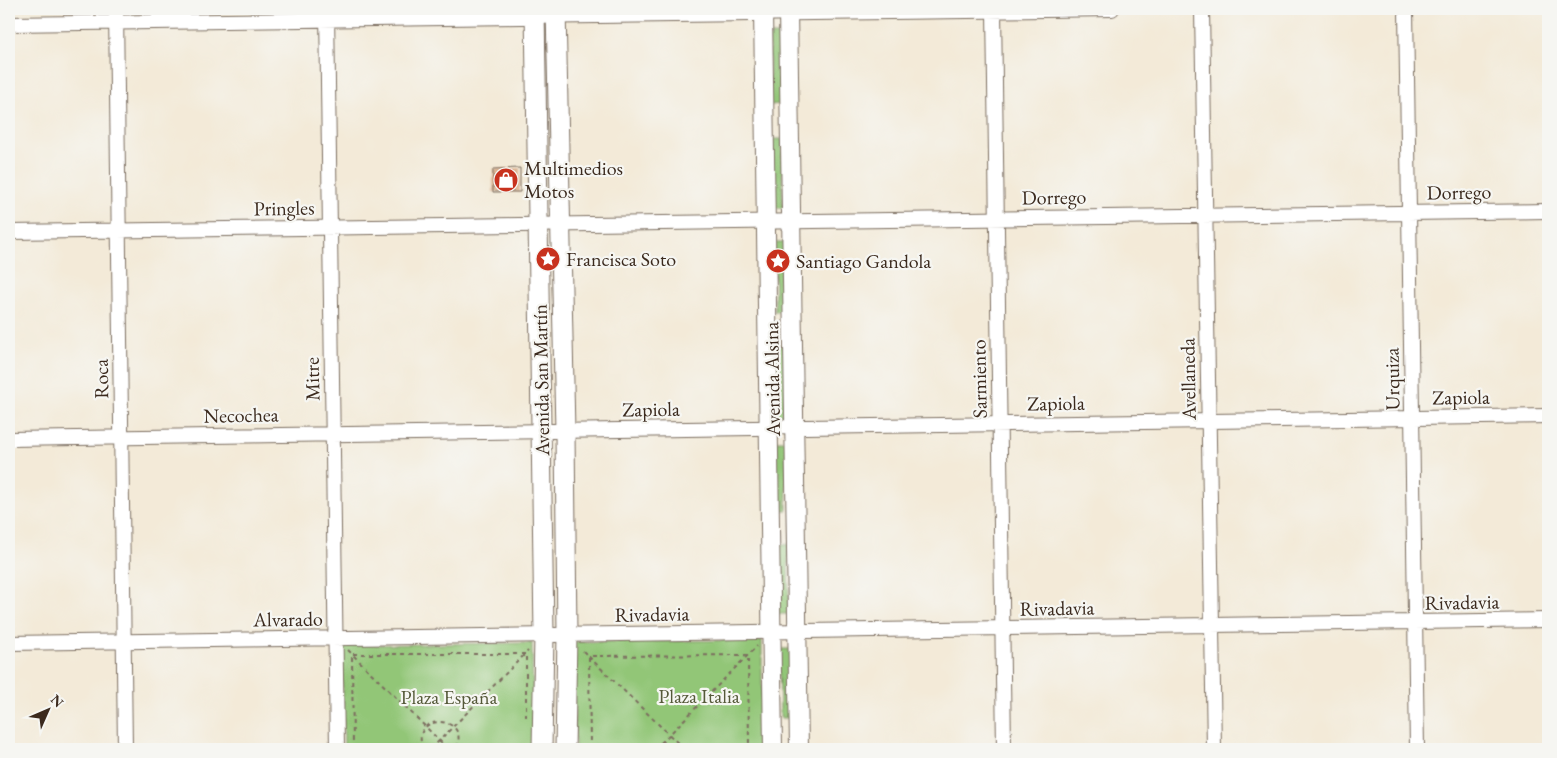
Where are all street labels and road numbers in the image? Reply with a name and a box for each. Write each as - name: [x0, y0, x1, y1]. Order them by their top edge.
- street label: Dorrego: [1426, 178, 1492, 206]
- street label: Dorrego: [1021, 183, 1087, 211]
- street label: Pringles: [253, 194, 315, 222]
- street label: Avenida San Martín: [527, 303, 555, 457]
- street label: Avenida Alsina: [758, 321, 786, 438]
- street label: Avellaneda: [1174, 338, 1202, 421]
- street label: Sarmiento: [965, 339, 993, 419]
- street label: Urquiza: [1378, 347, 1406, 411]
- street label: Mitre: [299, 357, 325, 401]
- street label: Roca: [88, 359, 114, 399]
- street label: Zapiola: [1432, 383, 1490, 411]
- street label: Zapiola: [1027, 389, 1085, 417]
- street label: Zapiola: [622, 395, 680, 423]
- street label: Necochea: [203, 401, 279, 429]
- street label: Rivadavia: [1424, 588, 1500, 616]
- street label: Rivadavia: [1019, 594, 1095, 622]
- street label: Rivadavia: [614, 600, 690, 628]
- street label: Alvarado: [252, 605, 323, 633]

